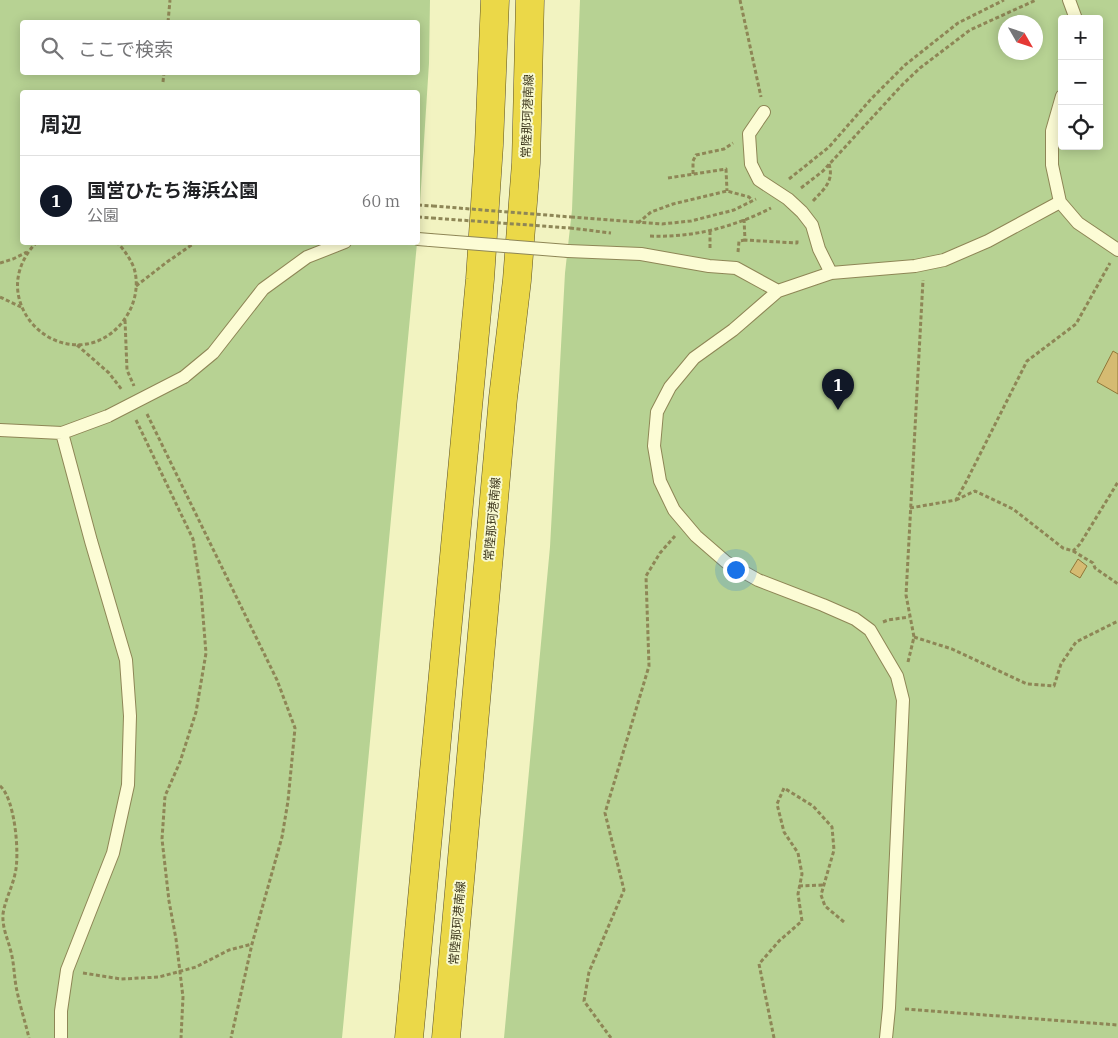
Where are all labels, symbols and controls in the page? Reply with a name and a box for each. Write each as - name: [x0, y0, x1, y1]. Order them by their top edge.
- north arrow: [998, 15, 1043, 60]
- map controls: [1058, 15, 1103, 150]
- button: +: [1058, 15, 1103, 60]
- search box: [20, 20, 420, 75]
- icon: search: [38, 34, 66, 62]
- text: ここで検索: [78, 37, 173, 61]
- button: −: [1058, 60, 1103, 105]
- street label: 常陸那珂港南線: [518, 74, 536, 158]
- button: locate: [1058, 105, 1103, 150]
- text: 周辺: [40, 110, 82, 138]
- text: 国営ひたち海浜公園: [87, 178, 258, 202]
- text: 1: [51, 191, 61, 211]
- text: 60 m: [362, 191, 400, 211]
- text: 公園: [87, 205, 119, 225]
- pin: 1: [822, 369, 854, 410]
- street label: 常陸那珂港南線: [481, 476, 503, 562]
- your location: [723, 557, 749, 583]
- street label: 常陸那珂港南線: [446, 880, 468, 966]

